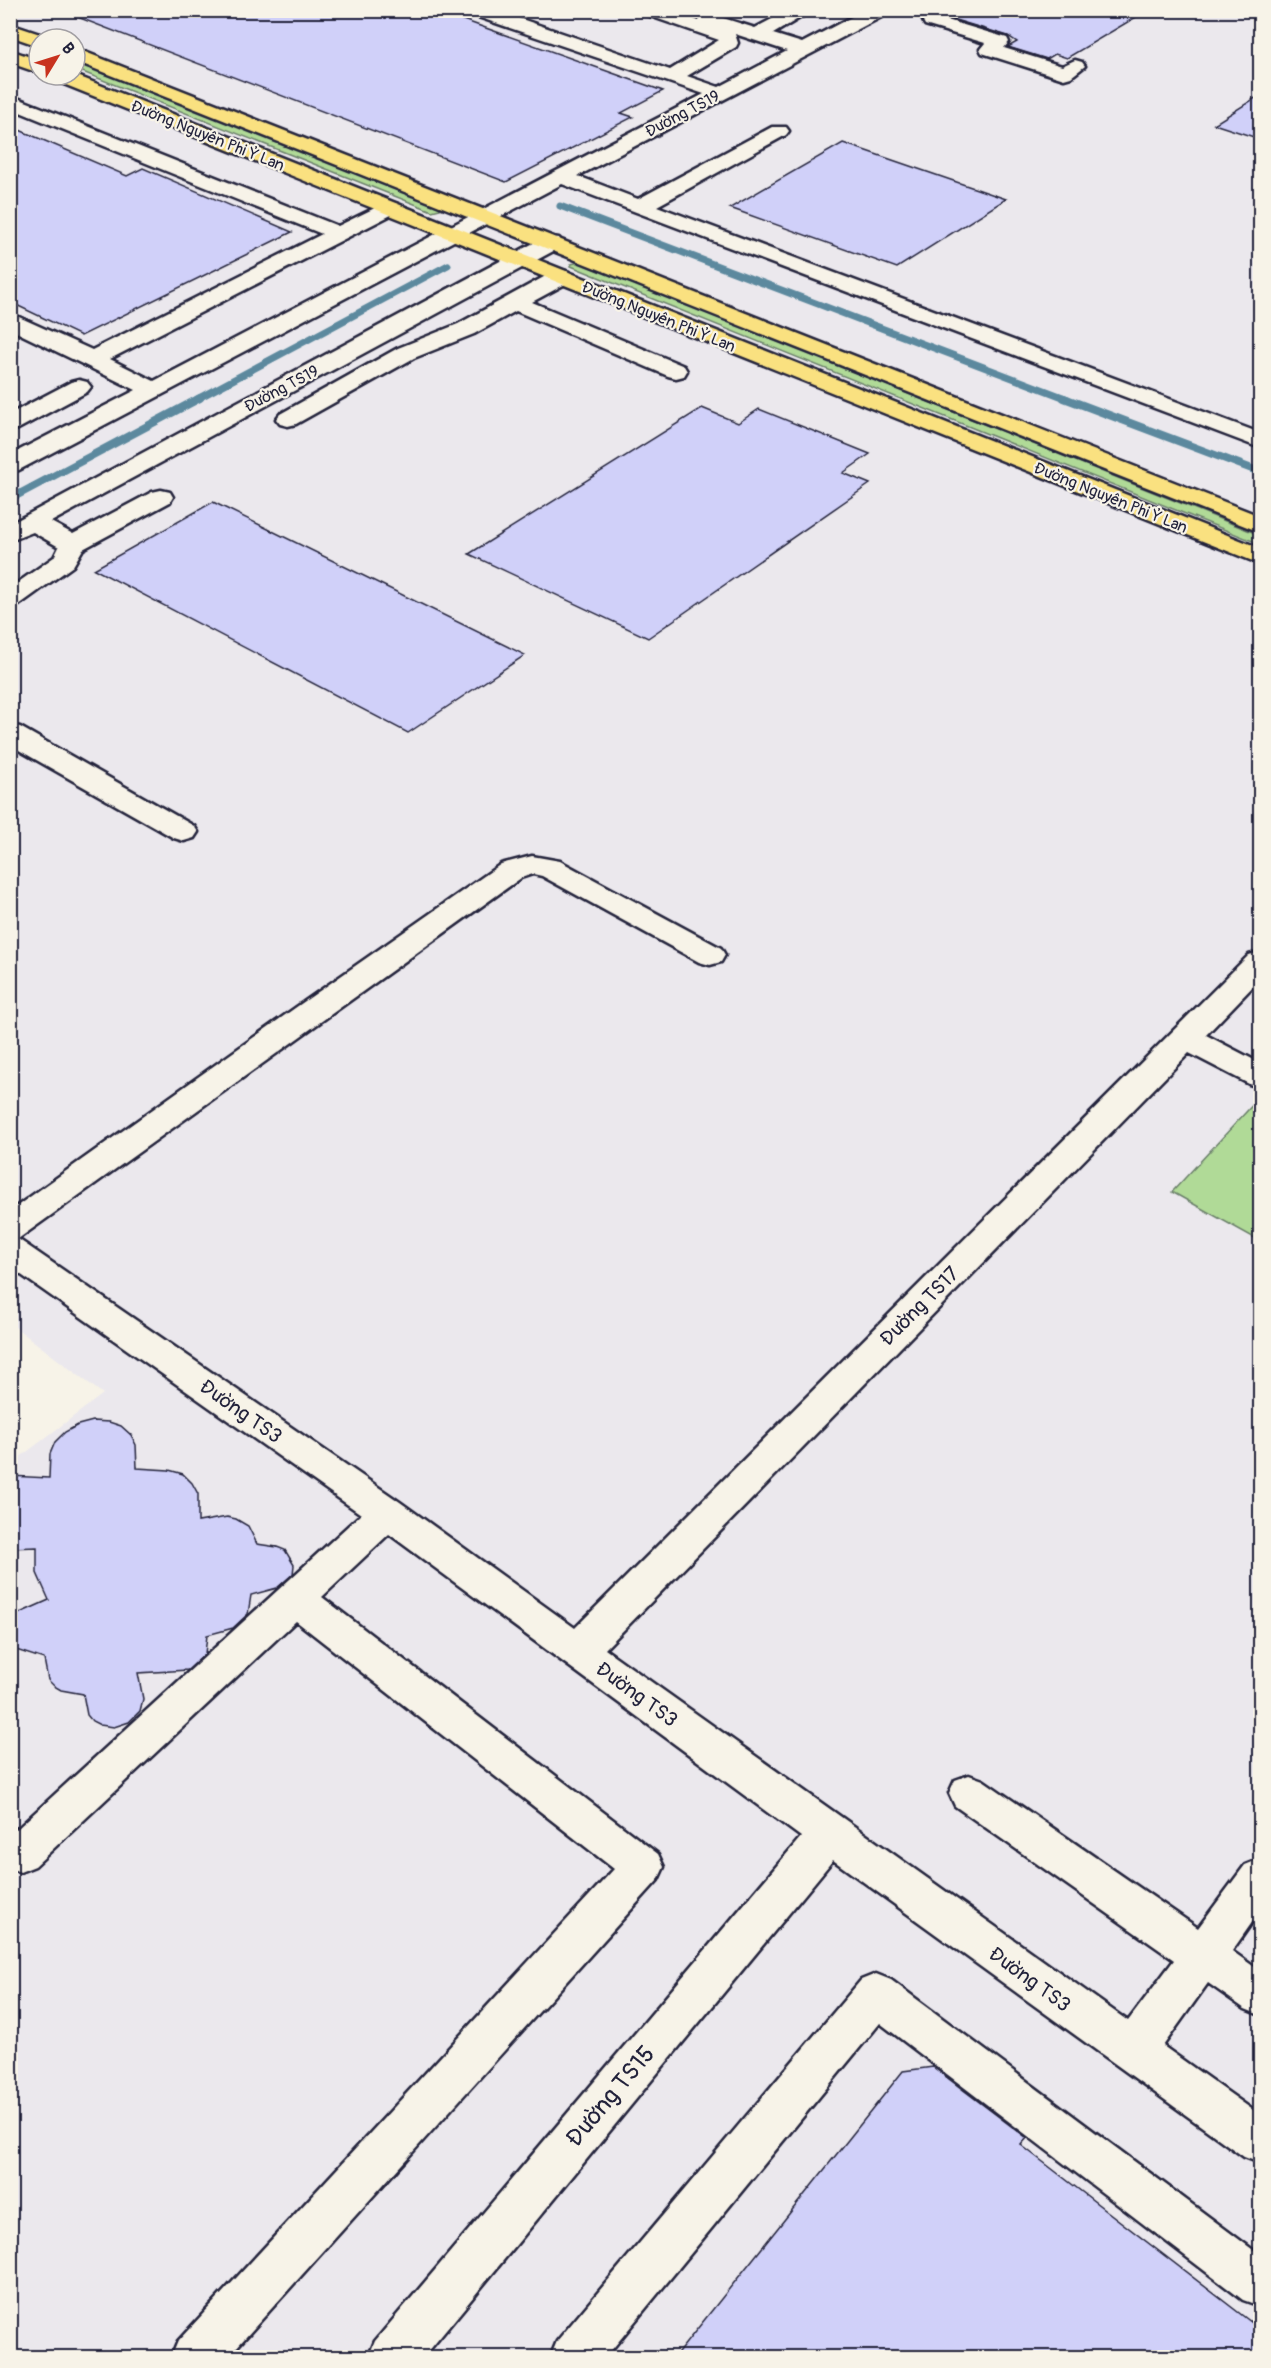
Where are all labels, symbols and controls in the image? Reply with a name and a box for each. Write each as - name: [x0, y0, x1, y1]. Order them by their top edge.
- north arrow: [27, 27, 87, 87]
- text: B: [57, 39, 79, 58]
- street label: Đường TS19: [642, 86, 723, 142]
- street label: Đường Nguyên Phi Ỷ Lan: [128, 96, 287, 176]
- street label: Đường Nguyên Phi Ỷ Lan: [579, 277, 738, 357]
- street label: Đường TS19: [241, 361, 322, 417]
- street label: Đường Nguyên Phi Ỷ Lan: [1031, 458, 1190, 538]
- street label: Đường TS17: [874, 1261, 965, 1351]
- street label: Đường TS3: [195, 1374, 287, 1449]
- street label: Đường TS3: [591, 1656, 682, 1732]
- street label: Đường TS3: [984, 1941, 1075, 2017]
- street label: Đường TS15: [560, 2040, 661, 2153]

